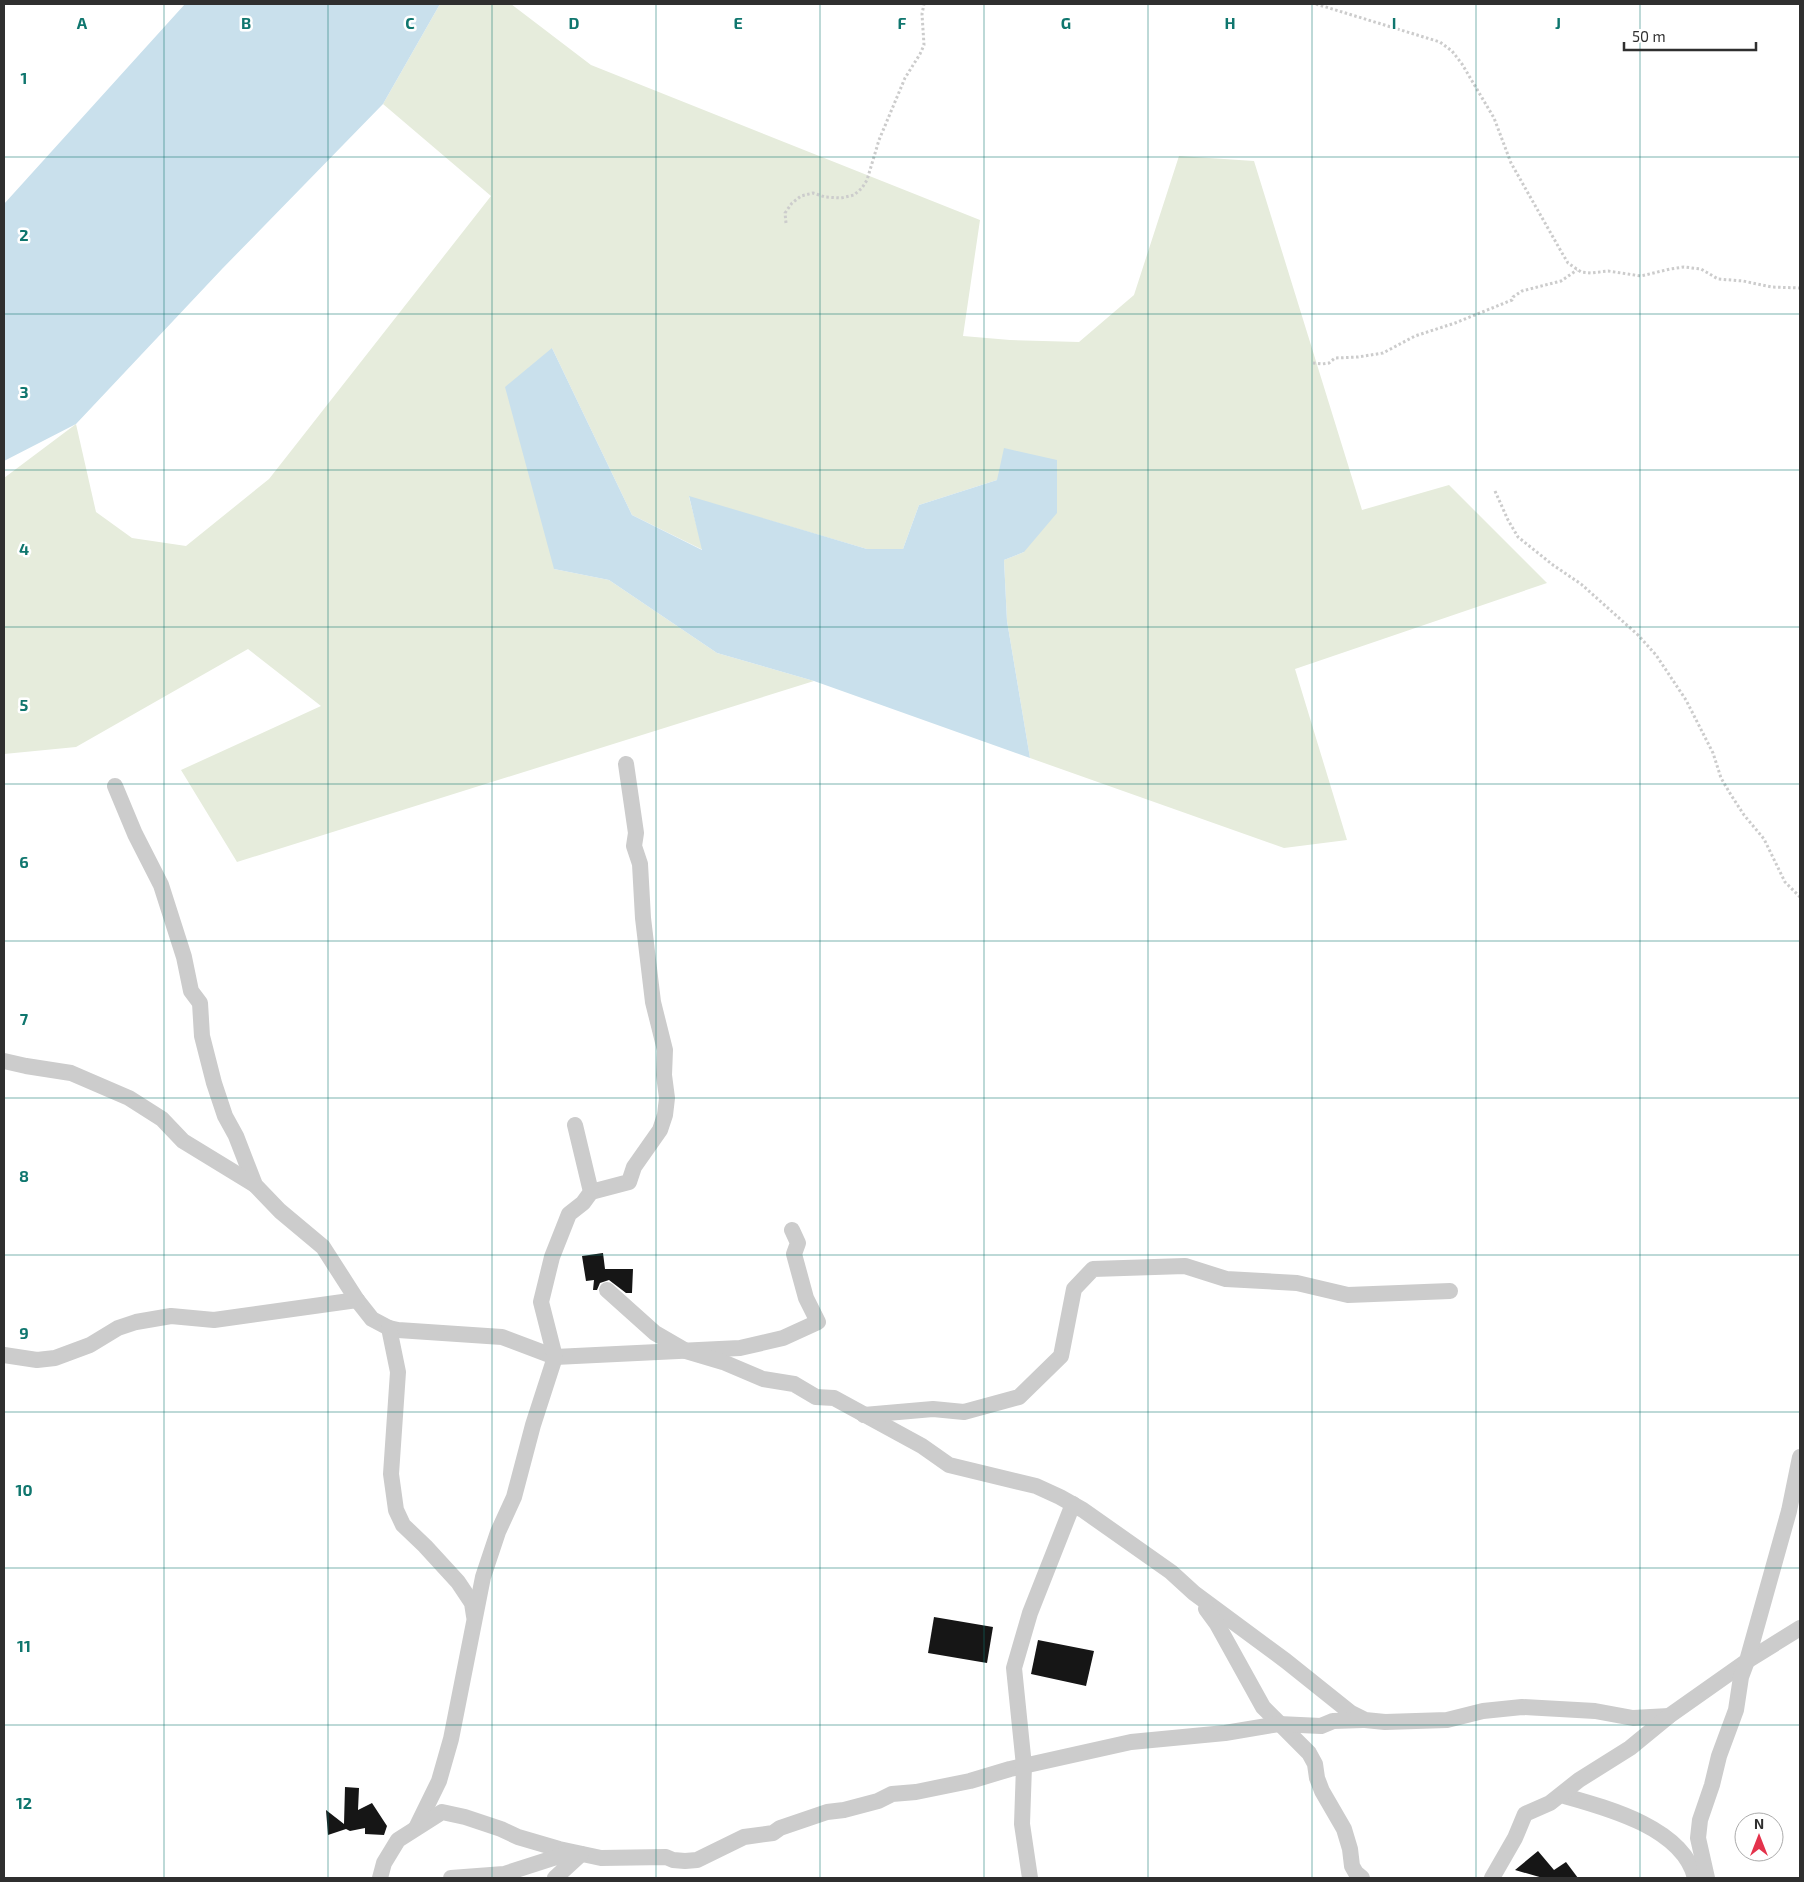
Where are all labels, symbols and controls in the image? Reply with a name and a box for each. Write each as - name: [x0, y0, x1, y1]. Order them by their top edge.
- text: A: [77, 13, 88, 32]
- text: B: [241, 13, 251, 32]
- text: C: [405, 13, 415, 32]
- text: D: [569, 13, 580, 32]
- text: E: [733, 13, 743, 32]
- text: F: [898, 13, 907, 32]
- text: G: [1061, 13, 1071, 32]
- text: H: [1224, 13, 1236, 32]
- text: I: [1392, 13, 1396, 32]
- text: J: [1555, 13, 1561, 32]
- scale bar: [1624, 20, 1756, 52]
- text: 50 m: [1632, 27, 1666, 45]
- text: 1: [21, 68, 27, 87]
- text: 2: [19, 225, 29, 244]
- text: 3: [19, 382, 29, 401]
- text: 4: [19, 539, 29, 558]
- text: 5: [20, 695, 29, 714]
- text: 6: [19, 852, 29, 871]
- text: 7: [20, 1009, 29, 1028]
- text: 8: [19, 1166, 29, 1185]
- text: 9: [19, 1323, 29, 1342]
- text: 10: [15, 1480, 33, 1499]
- text: 11: [17, 1636, 31, 1655]
- text: 12: [16, 1793, 32, 1812]
- north arrow: [1734, 1812, 1784, 1862]
- text: N: [1754, 1815, 1764, 1832]

